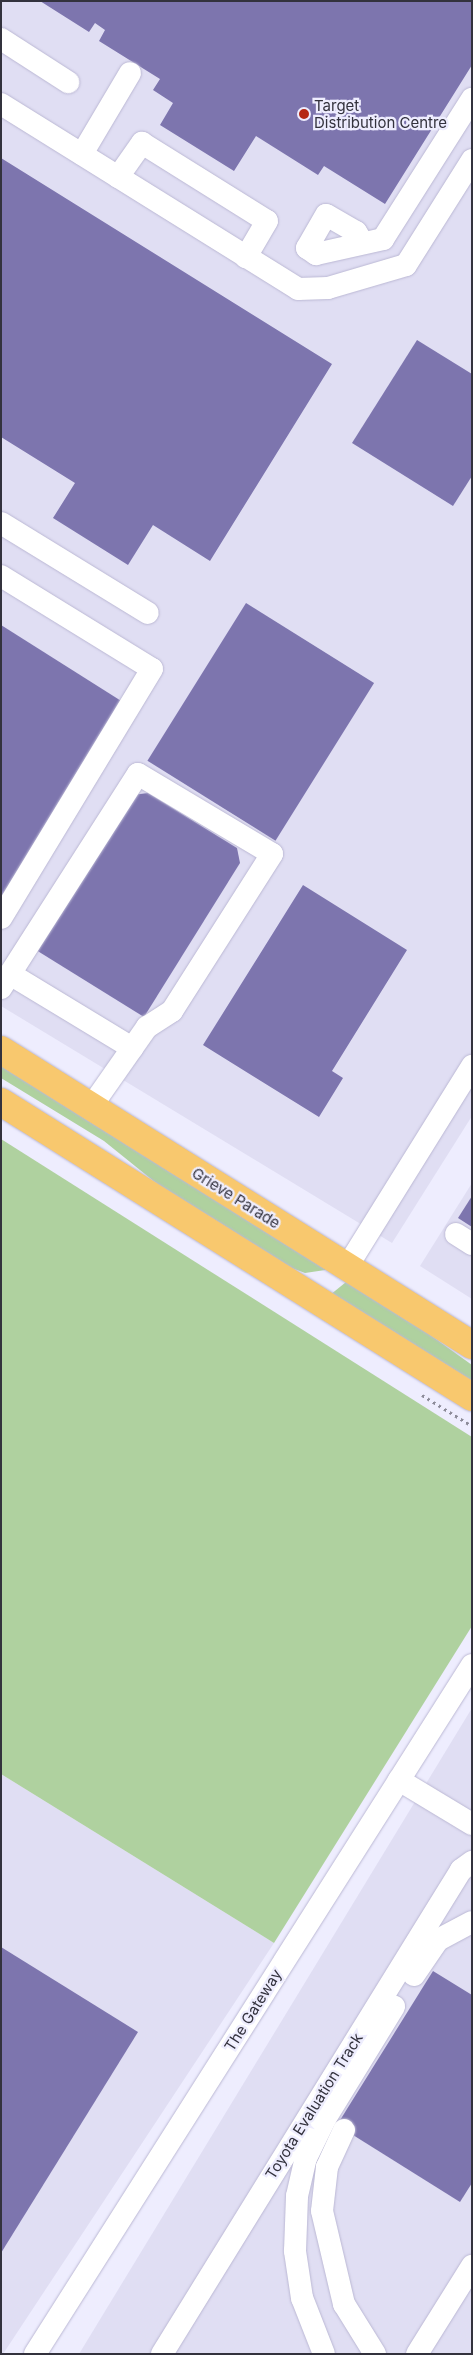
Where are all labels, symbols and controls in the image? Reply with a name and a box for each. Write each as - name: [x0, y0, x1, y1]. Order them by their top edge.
- place label: Target Distribution Centre: [314, 96, 447, 131]
- marker: Target Distribution Centre: [298, 108, 310, 120]
- street label: Grieve Parade: [189, 1164, 283, 1232]
- street label: The Gateway: [221, 1966, 285, 2054]
- street label: Toyota Evaluation Track: [262, 2030, 366, 2182]

